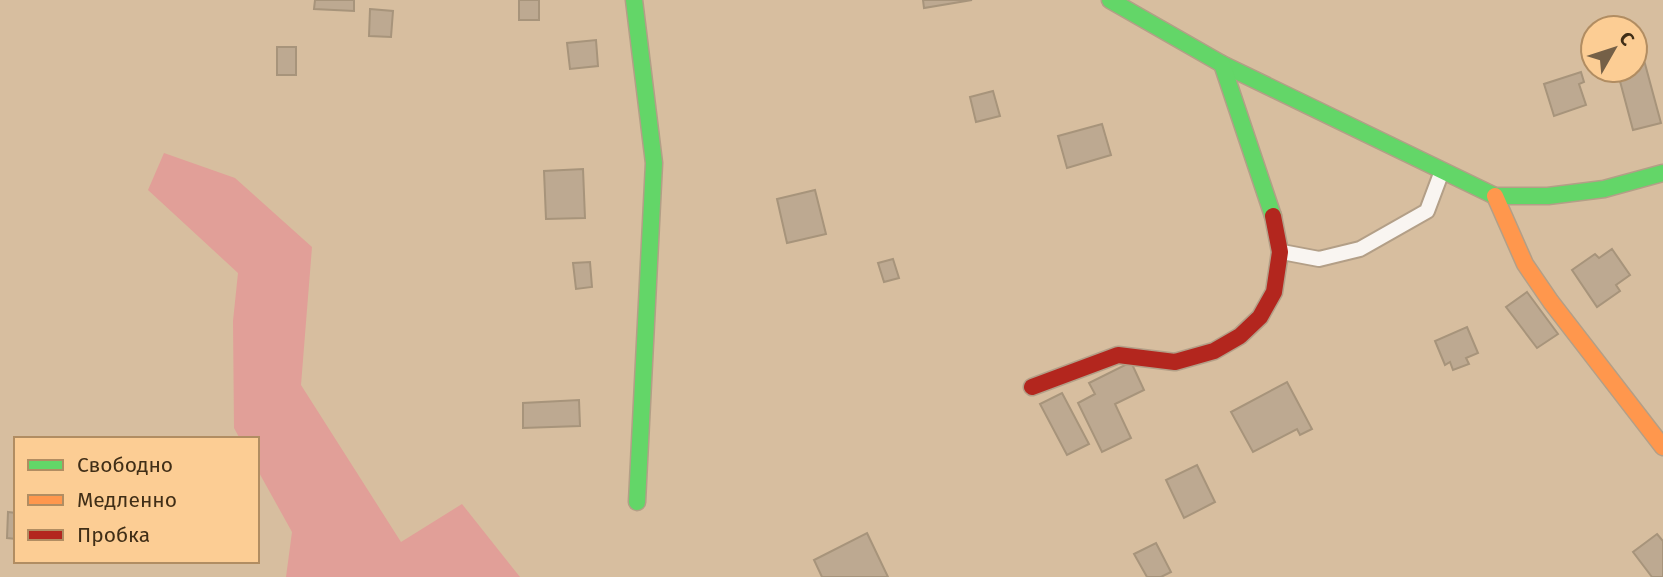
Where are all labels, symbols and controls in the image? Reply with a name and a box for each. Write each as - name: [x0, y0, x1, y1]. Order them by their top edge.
- north arrow: [1579, 14, 1649, 84]
- text: С: [1614, 27, 1639, 50]
- legend: [14, 437, 259, 563]
- text: Свободно: [77, 452, 173, 478]
- text: Медленно: [77, 487, 177, 513]
- text: Пробка: [77, 522, 150, 548]

